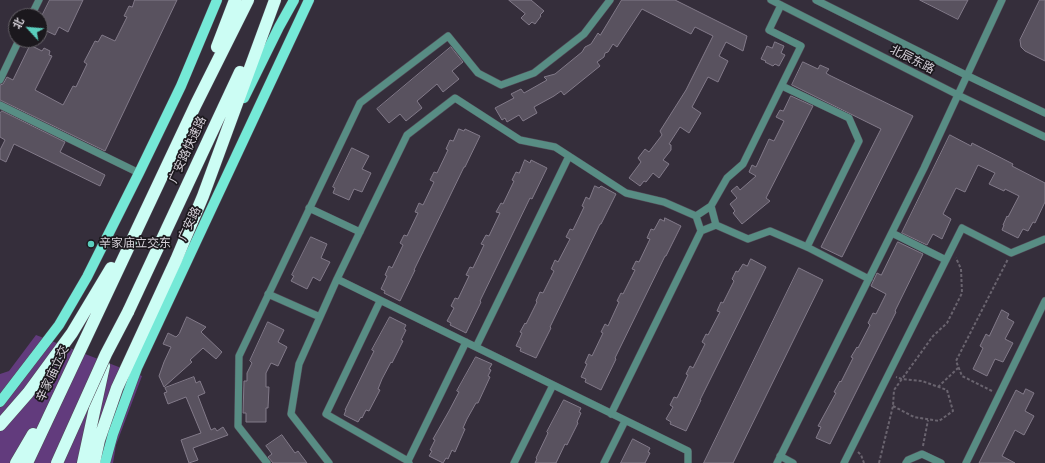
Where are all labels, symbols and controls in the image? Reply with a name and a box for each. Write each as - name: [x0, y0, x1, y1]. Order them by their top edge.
- north arrow: [8, 8, 48, 48]
- text: 北: [9, 15, 27, 31]
- street label: 北辰东路: [887, 43, 937, 77]
- street label: 广安路快速路: [166, 114, 210, 186]
- street label: 广安路: [176, 205, 204, 243]
- place label: 辛家庙立交东: [99, 237, 171, 251]
- marker: 辛家庙立交东: [86, 239, 96, 249]
- street label: 辛家庙立交: [34, 344, 72, 404]

